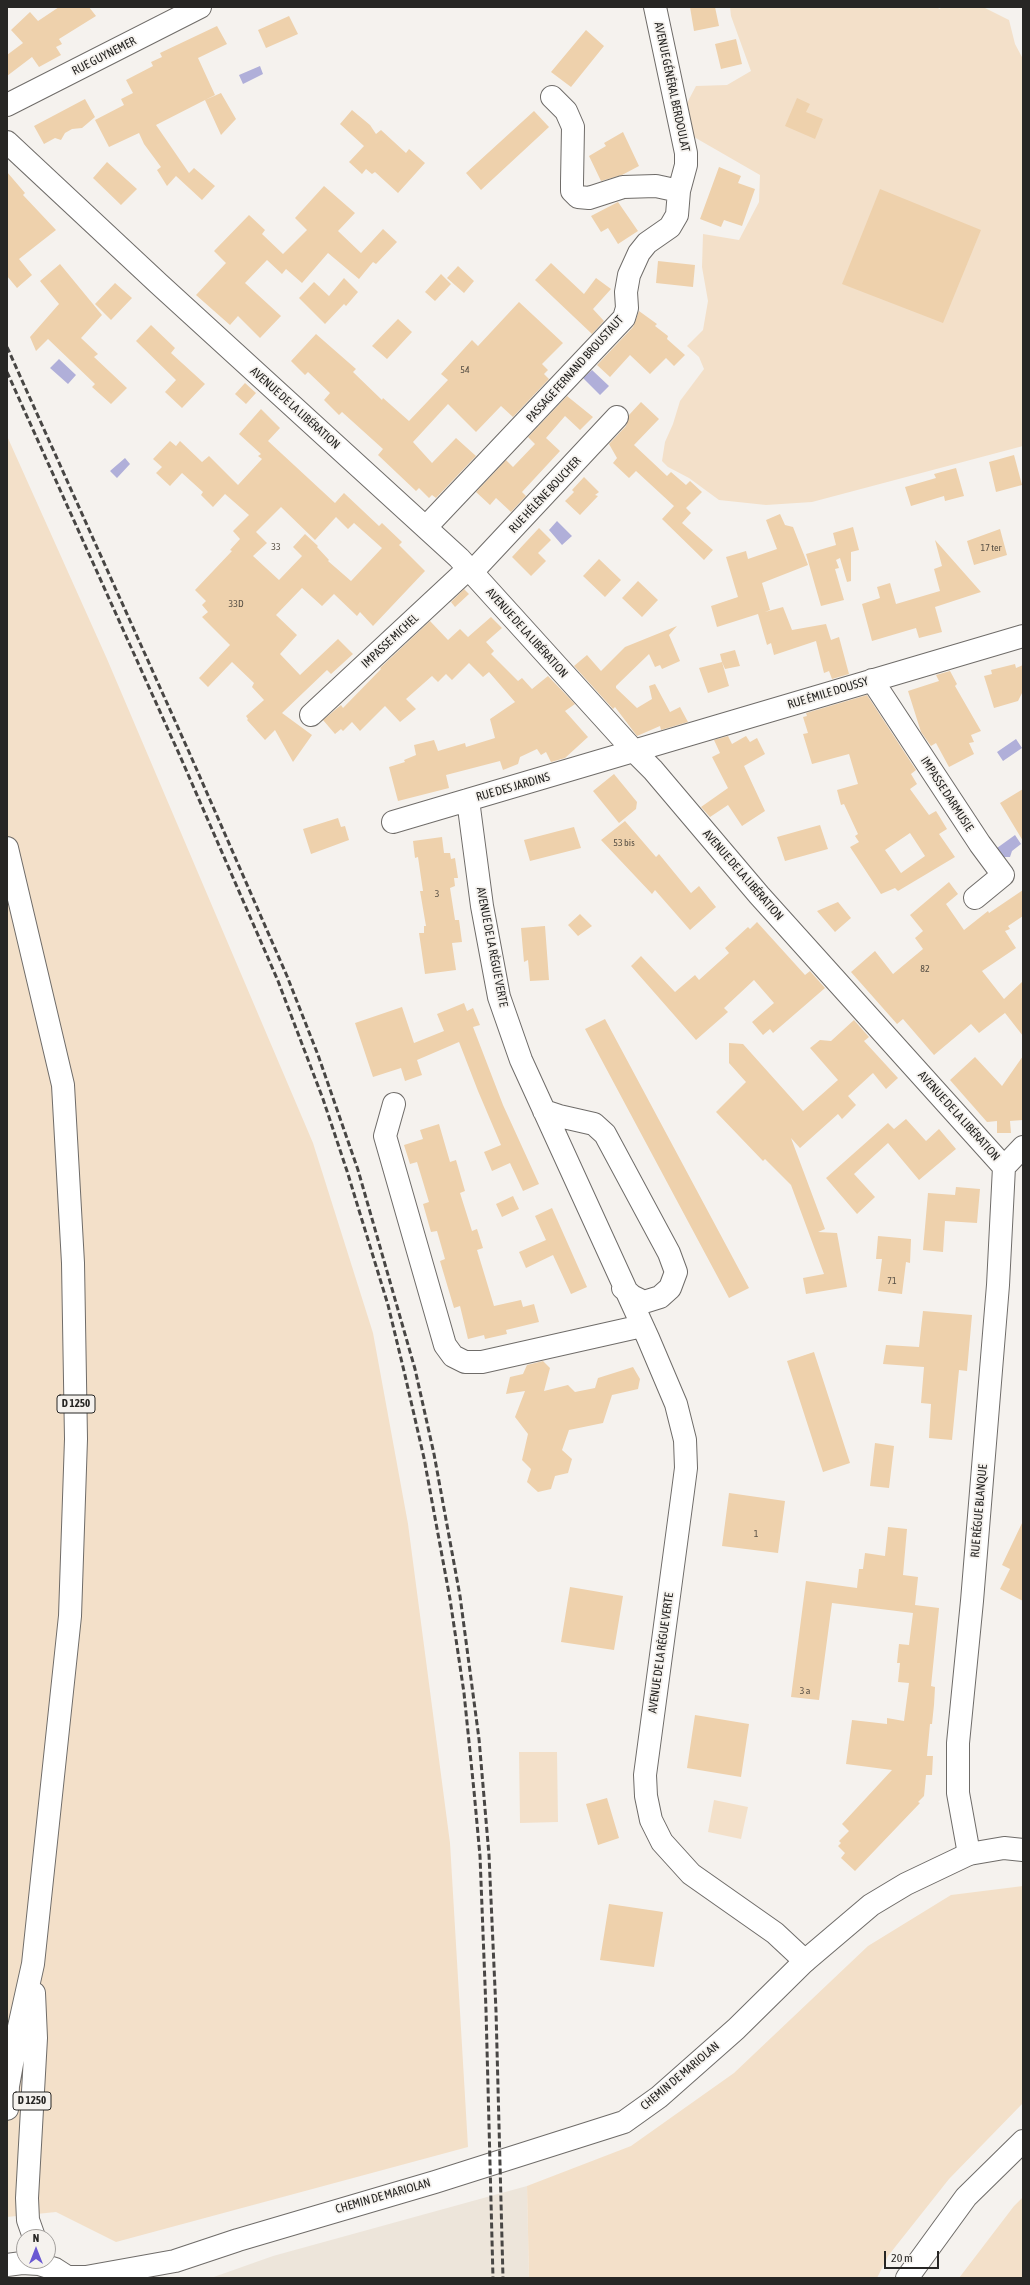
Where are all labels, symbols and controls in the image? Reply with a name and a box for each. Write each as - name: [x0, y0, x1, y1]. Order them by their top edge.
- street label: AVENUE GÉNÉRAL BERDOULAT: [651, 21, 693, 153]
- street label: RUE GUYNEMER: [70, 34, 138, 78]
- street label: PASSAGE FERNAND BROUSTAUT: [523, 313, 627, 425]
- street label: AVENUE DE LA LIBÉRATION: [247, 364, 343, 452]
- house number: 54: [460, 364, 470, 376]
- street label: RUE HÉLÈNE BOUCHER: [506, 454, 584, 536]
- house number: 33: [271, 541, 281, 553]
- house number: 17 ter: [980, 542, 1002, 554]
- street label: AVENUE DE LA LIBÉRATION: [483, 585, 571, 681]
- house number: 33D: [229, 598, 243, 610]
- street label: IMPASSE MICHEL: [359, 611, 421, 671]
- street label: RUE ÉMILE DOUSSY: [786, 674, 870, 712]
- street label: IMPASSE DARMUSIE: [918, 754, 976, 834]
- street label: RUE DES JARDINS: [475, 770, 551, 804]
- street label: AVENUE DE LA LIBÉRATION: [700, 827, 786, 923]
- house number: 53 bis: [613, 837, 635, 849]
- street label: AVENUE DE LA RÈGUE VERTE: [473, 886, 511, 1008]
- house number: 3: [435, 888, 439, 900]
- house number: 82: [920, 963, 930, 975]
- street label: AVENUE DE LA LIBÉRATION: [915, 1068, 1003, 1164]
- house number: 71: [887, 1275, 897, 1287]
- road number: D 1250: [57, 1395, 95, 1413]
- street label: RUE RÈGUE BLANQUE: [968, 1464, 990, 1558]
- house number: 1: [754, 1528, 758, 1540]
- street label: AVENUE DE LA RÈGUE VERTE: [645, 1592, 677, 1714]
- house number: 3 a: [800, 1685, 810, 1697]
- street label: CHEMIN DE MARIOLAN: [638, 2039, 722, 2113]
- road number: D 1250: [13, 2092, 51, 2110]
- street label: CHEMIN DE MARIOLAN: [334, 2176, 432, 2216]
- north arrow: [16, 2229, 56, 2269]
- text: N: [33, 2232, 39, 2244]
- scale bar: [886, 2243, 941, 2269]
- text: 20 m: [891, 2251, 913, 2265]

